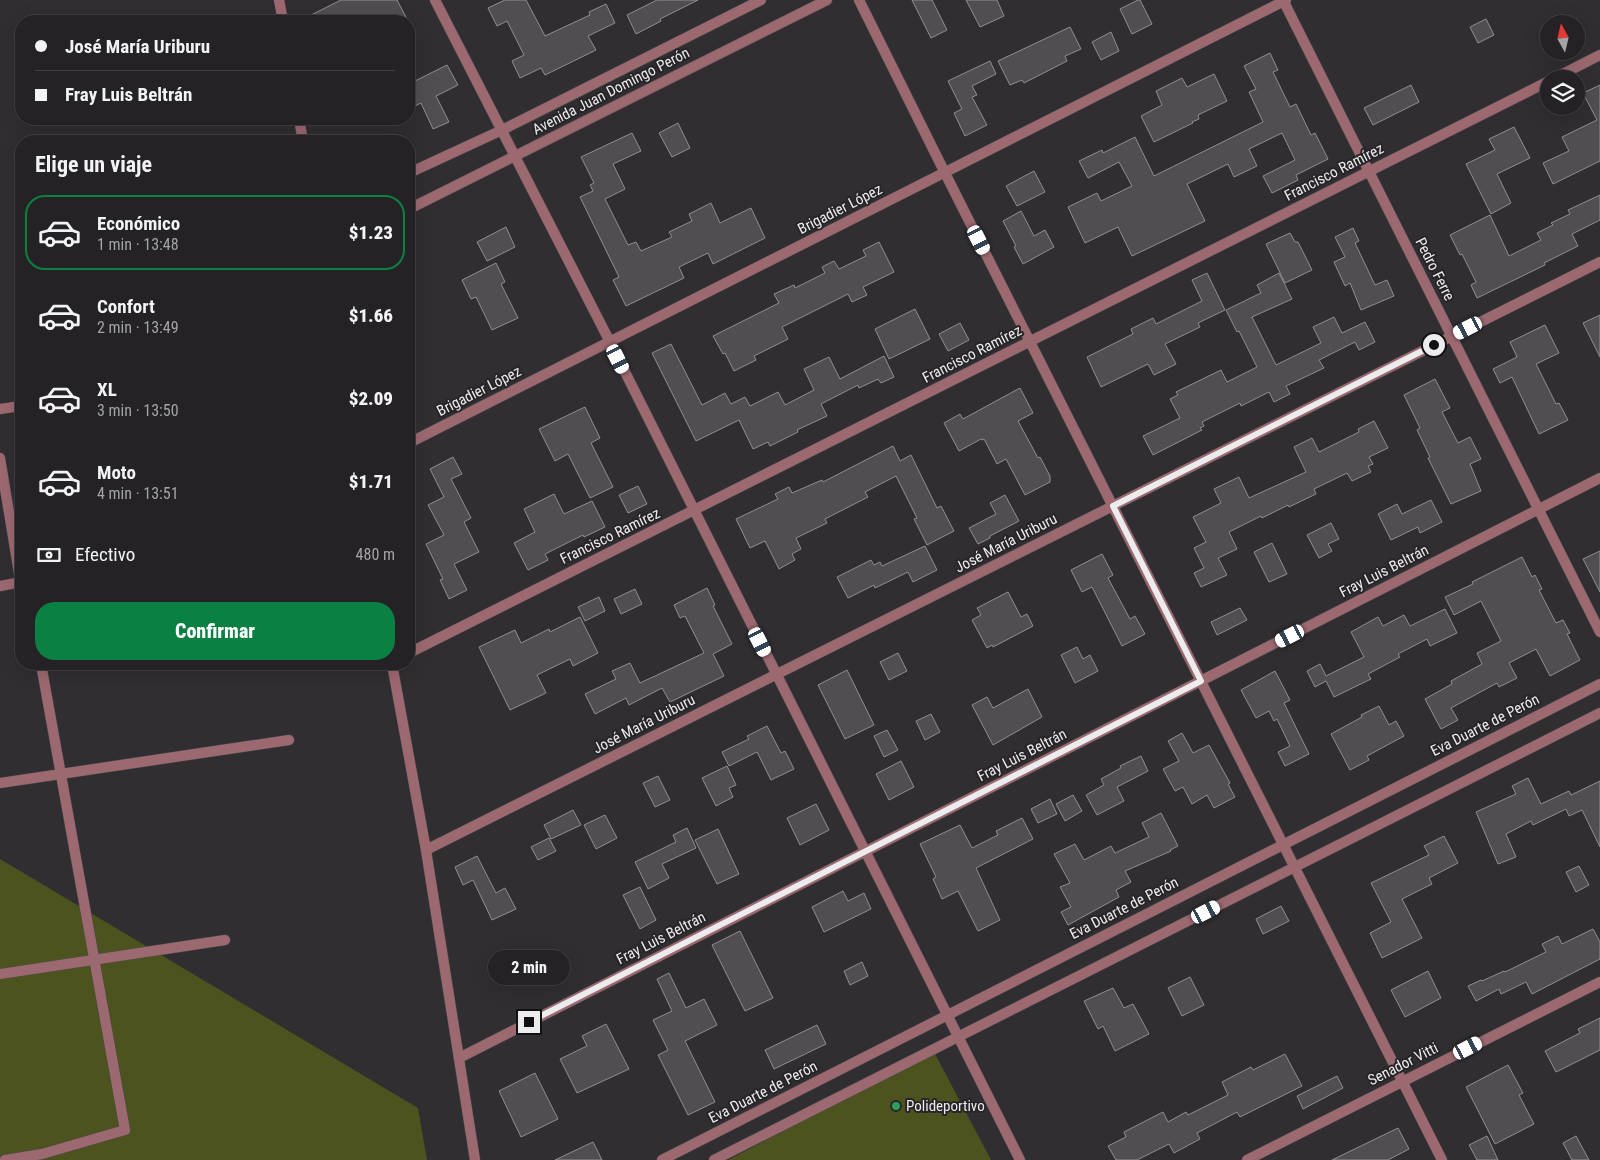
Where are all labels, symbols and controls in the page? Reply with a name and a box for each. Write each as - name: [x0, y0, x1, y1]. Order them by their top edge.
- north arrow: [1540, 15, 1585, 60]
- map controls: [1540, 15, 1585, 115]
- text: José María Uriburu: [65, 35, 210, 58]
- street label: Avenida Juan Domingo Perón: [530, 44, 692, 138]
- button: layers: [1540, 70, 1585, 115]
- text: Fray Luis Beltrán: [65, 83, 192, 106]
- street label: Francisco Ramírez: [1281, 139, 1387, 205]
- text: Elige un viaje: [35, 152, 152, 177]
- street label: Brigadier López: [795, 180, 885, 238]
- icon: car: [37, 210, 82, 255]
- text: Económico: [97, 212, 180, 235]
- text: $1.23: [349, 221, 393, 244]
- car: [965, 223, 992, 257]
- text: 1 min · 13:48: [97, 235, 179, 254]
- street label: Pedro Ferre: [1411, 235, 1459, 303]
- icon: car: [37, 293, 82, 338]
- text: Confort: [97, 295, 155, 318]
- text: $1.66: [349, 304, 393, 327]
- car: [1451, 315, 1484, 341]
- text: 2 min · 13:49: [97, 318, 179, 337]
- street label: Francisco Ramírez: [919, 321, 1025, 387]
- route start: [1423, 334, 1445, 356]
- car: [604, 342, 631, 376]
- street label: Brigadier López: [434, 362, 524, 420]
- icon: car: [37, 376, 82, 421]
- text: XL: [97, 378, 117, 401]
- text: $2.09: [349, 387, 393, 410]
- text: 3 min · 13:50: [97, 401, 179, 420]
- icon: car: [37, 459, 82, 504]
- text: Moto: [97, 461, 136, 484]
- text: $1.71: [349, 470, 393, 493]
- text: 4 min · 13:51: [97, 484, 179, 503]
- street label: Francisco Ramírez: [557, 504, 663, 568]
- street label: José María Uriburu: [952, 510, 1060, 576]
- icon: cash: [35, 541, 63, 569]
- street label: Fray Luis Beltrán: [1336, 541, 1432, 601]
- text: Efectivo: [75, 543, 135, 566]
- text: 480 m: [356, 545, 395, 564]
- button: Confirmar: [35, 602, 395, 660]
- car: [1273, 623, 1306, 649]
- car: [746, 625, 773, 659]
- street label: Eva Duarte de Perón: [1428, 690, 1542, 760]
- street label: José María Uriburu: [590, 691, 698, 757]
- street label: Fray Luis Beltrán: [974, 725, 1070, 785]
- street label: Eva Duarte de Perón: [1067, 873, 1181, 943]
- car: [1189, 899, 1222, 925]
- street label: Fray Luis Beltrán: [613, 908, 709, 968]
- callout: 2 min: [488, 950, 570, 984]
- text: 2 min: [511, 958, 547, 977]
- route end: [518, 1011, 540, 1033]
- car: [1451, 1035, 1484, 1061]
- street label: Senador Vitti: [1365, 1039, 1441, 1089]
- street label: Eva Duarte de Perón: [706, 1057, 820, 1127]
- place label: Polideportivo: [906, 1097, 985, 1115]
- marker: Polideportivo: [890, 1100, 902, 1112]

